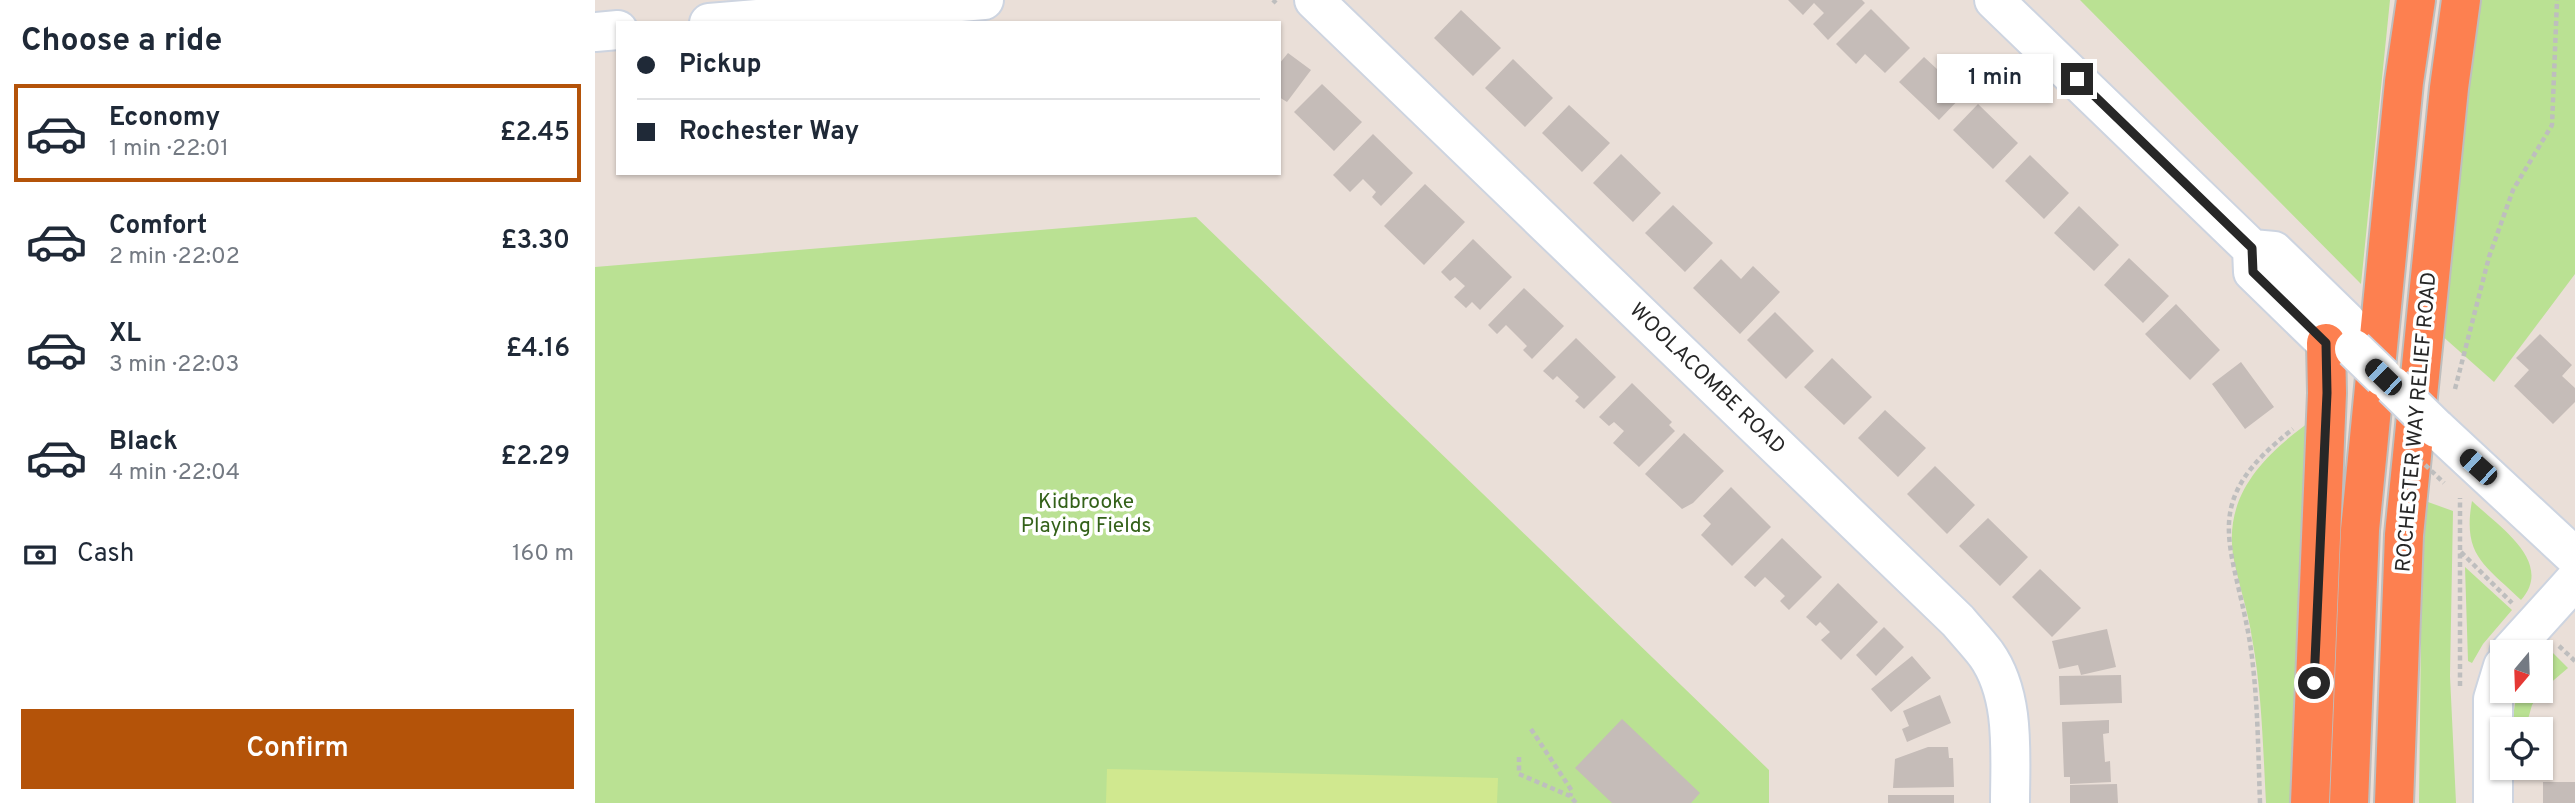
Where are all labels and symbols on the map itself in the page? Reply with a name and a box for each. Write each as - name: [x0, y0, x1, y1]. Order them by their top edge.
- callout: 1 min: [1937, 55, 2053, 104]
- route end: [2061, 63, 2093, 95]
- street label: ROCHESTER WAY RELIEF ROAD: [2390, 271, 2444, 573]
- street label: WOOLACOMBE ROAD: [1623, 298, 1791, 460]
- car: [2361, 355, 2406, 399]
- car: [2456, 445, 2501, 489]
- park label: Kidbrooke Playing Fields: [1021, 489, 1151, 540]
- north arrow: [2490, 640, 2553, 704]
- route start: [2298, 667, 2330, 699]

